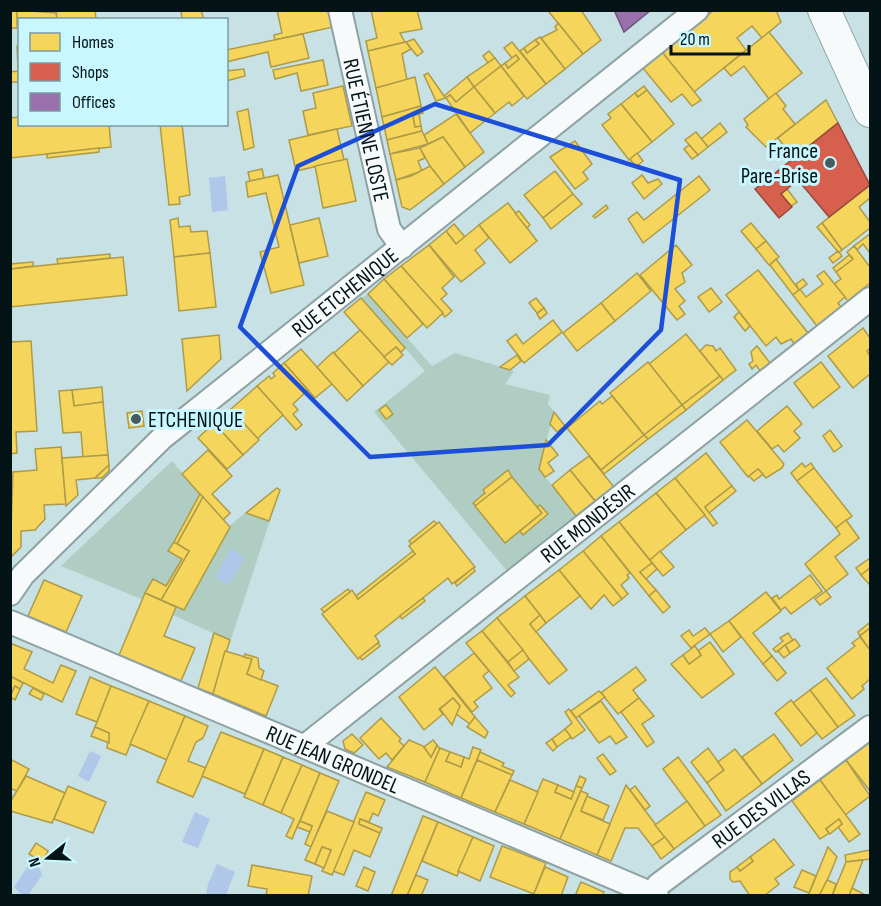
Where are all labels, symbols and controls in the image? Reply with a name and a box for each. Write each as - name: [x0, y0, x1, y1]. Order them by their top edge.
- legend: [18, 18, 228, 126]
- scale bar: [671, 18, 749, 56]
- text: 20 m: [680, 29, 710, 50]
- text: Homes: [72, 32, 114, 53]
- street label: RUE ÉTIENNE LOSTE: [336, 56, 394, 204]
- text: Shops: [72, 62, 109, 83]
- text: Offices: [72, 92, 115, 113]
- place label: France Pare-Brise: [741, 138, 818, 190]
- marker: France Pare-Brise: [823, 156, 837, 170]
- street label: RUE ETCHENIQUE: [287, 242, 404, 344]
- place label: ETCHENIQUE: [148, 407, 243, 434]
- marker: ETCHENIQUE: [129, 412, 143, 426]
- street label: RUE MONDÉSIR: [536, 478, 641, 569]
- street label: RUE JEAN GRONDEL: [262, 720, 403, 800]
- street label: RUE DES VILLAS: [707, 764, 816, 855]
- north arrow: [18, 828, 78, 888]
- text: N: [25, 855, 46, 869]

